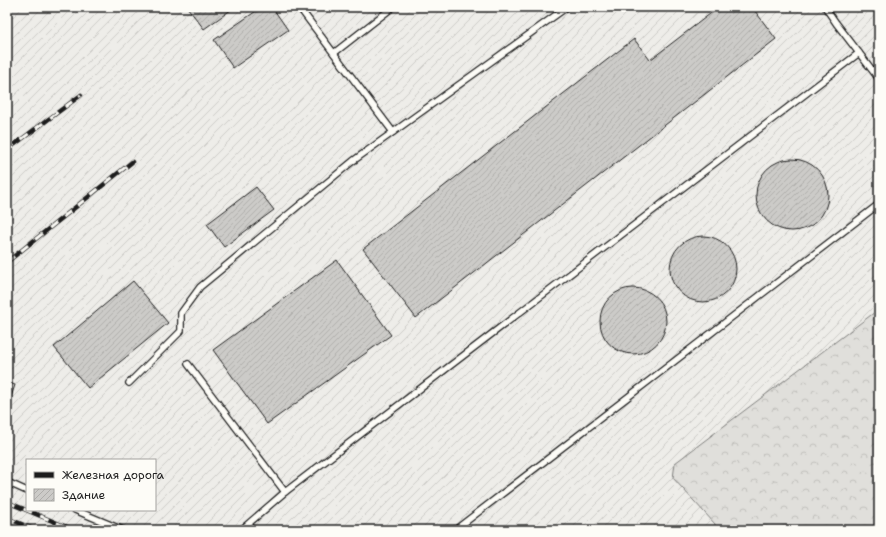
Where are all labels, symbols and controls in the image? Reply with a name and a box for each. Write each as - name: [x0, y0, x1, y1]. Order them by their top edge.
- legend: [26, 459, 156, 511]
- text: Железная дорога: [62, 467, 165, 483]
- text: Здание: [62, 487, 106, 503]

